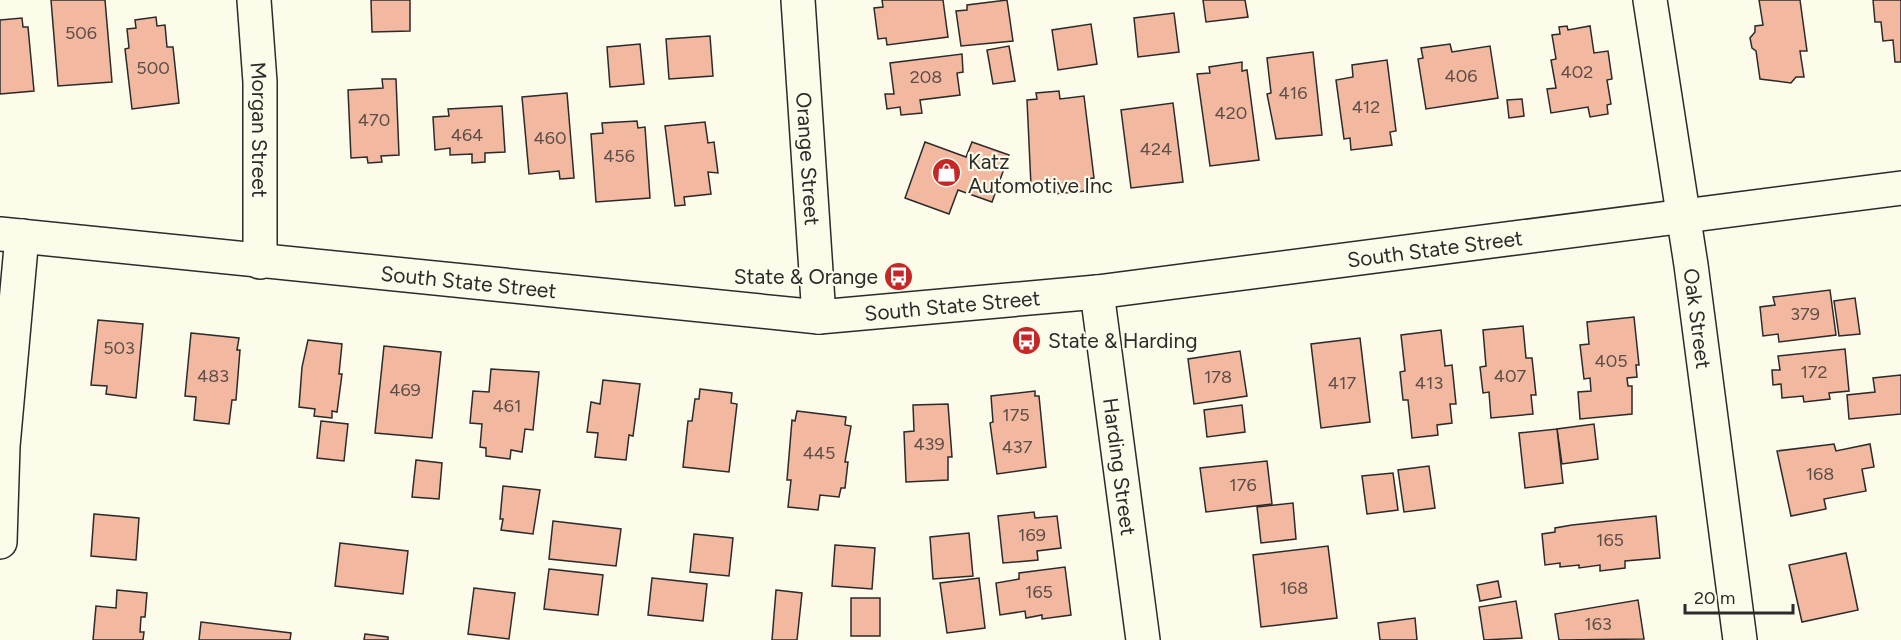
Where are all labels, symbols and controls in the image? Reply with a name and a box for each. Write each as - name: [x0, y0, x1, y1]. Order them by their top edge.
- house number: 506: [65, 22, 97, 44]
- house number: 500: [136, 57, 170, 79]
- street label: Morgan Street: [246, 61, 273, 198]
- house number: 402: [1561, 61, 1593, 83]
- house number: 406: [1445, 65, 1477, 87]
- house number: 208: [910, 66, 942, 88]
- house number: 416: [1279, 82, 1307, 104]
- street label: Orange Street: [792, 91, 825, 226]
- house number: 412: [1352, 96, 1380, 118]
- house number: 420: [1215, 102, 1247, 124]
- house number: 470: [358, 109, 390, 131]
- house number: 464: [451, 124, 483, 146]
- house number: 460: [534, 127, 566, 149]
- house number: 424: [1140, 138, 1172, 160]
- house number: 456: [603, 145, 635, 167]
- place label: Katz Automotive Inc: [968, 149, 1113, 198]
- shop icon: Katz Automotive Inc: [931, 157, 963, 189]
- street label: South State Street: [1346, 225, 1524, 272]
- street label: South State Street: [379, 260, 558, 303]
- bus stop icon: State & Orange: [883, 260, 915, 292]
- place label: State & Orange: [734, 264, 878, 289]
- street label: Oak Street: [1679, 267, 1717, 370]
- street label: South State Street: [863, 285, 1041, 325]
- house number: 379: [1790, 303, 1820, 325]
- bus stop icon: State & Harding: [1011, 324, 1043, 356]
- place label: State & Harding: [1048, 328, 1198, 353]
- house number: 503: [103, 337, 135, 359]
- house number: 405: [1594, 350, 1628, 372]
- house number: 172: [1800, 361, 1828, 383]
- house number: 483: [197, 365, 229, 387]
- house number: 407: [1494, 365, 1527, 387]
- house number: 178: [1204, 366, 1232, 388]
- house number: 417: [1328, 372, 1356, 394]
- house number: 413: [1415, 372, 1443, 394]
- house number: 469: [389, 379, 421, 401]
- house number: 461: [493, 395, 521, 417]
- street label: Harding Street: [1099, 396, 1142, 537]
- house number: 175: [1002, 404, 1030, 426]
- house number: 439: [913, 433, 945, 455]
- house number: 437: [1002, 436, 1033, 458]
- house number: 445: [803, 442, 835, 464]
- house number: 168: [1806, 463, 1834, 485]
- house number: 176: [1229, 474, 1257, 496]
- house number: 169: [1018, 524, 1046, 546]
- house number: 165: [1596, 529, 1624, 551]
- house number: 168: [1280, 577, 1308, 599]
- scale bar: [1685, 577, 1793, 615]
- house number: 165: [1025, 581, 1053, 603]
- text: 20 m: [1694, 587, 1735, 609]
- house number: 163: [1584, 613, 1612, 635]

